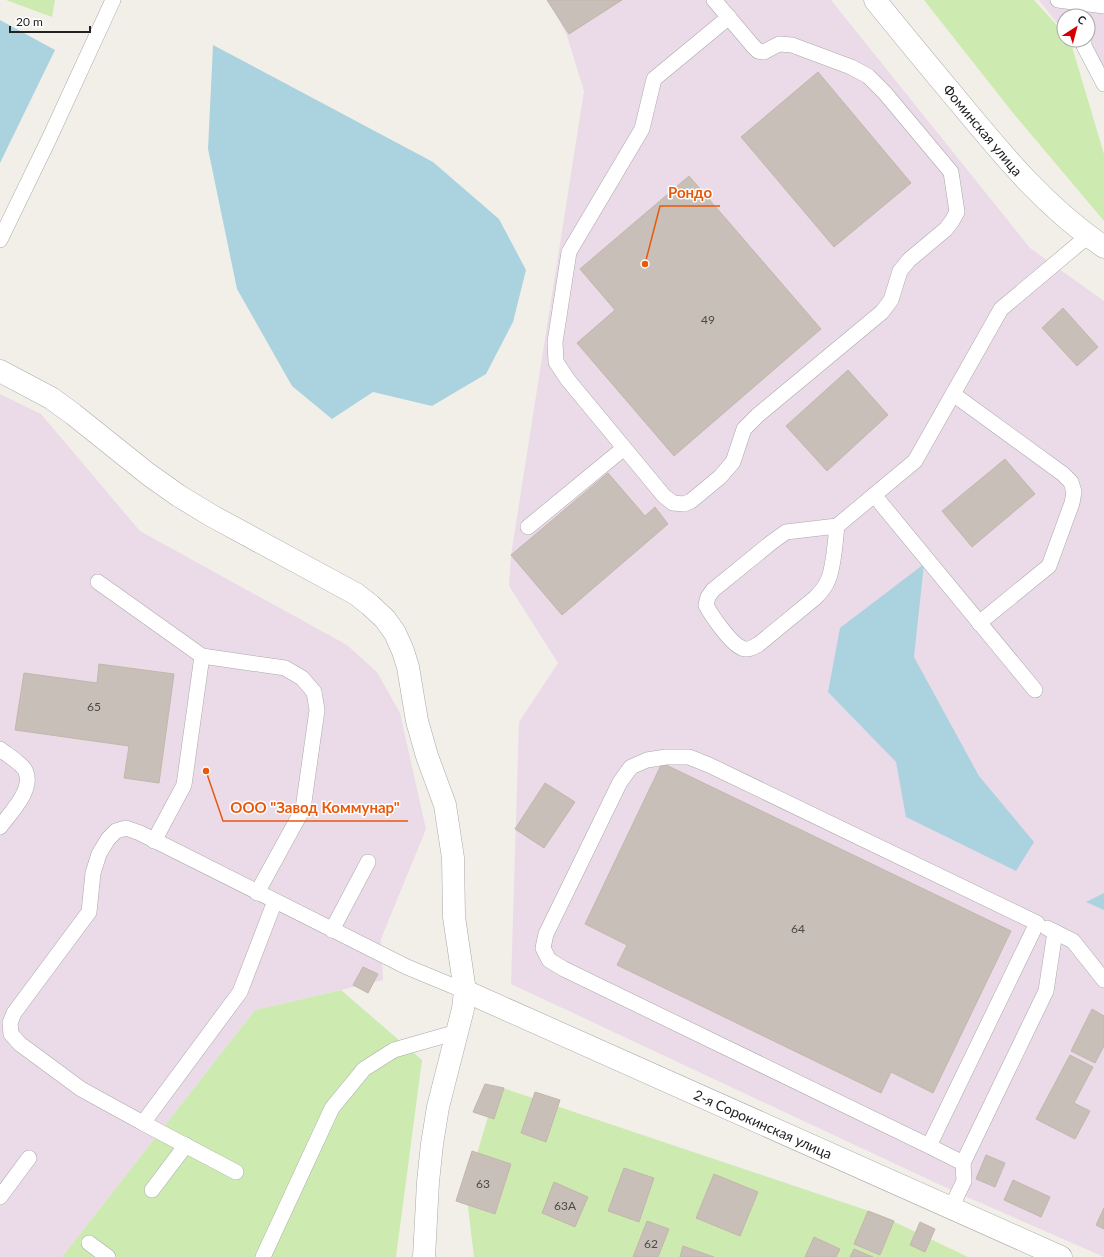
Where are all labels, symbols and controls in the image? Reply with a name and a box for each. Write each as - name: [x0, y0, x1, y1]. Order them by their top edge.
- scale bar: [10, 8, 90, 34]
- north arrow: [1056, 8, 1096, 48]
- text: С: [1075, 12, 1090, 27]
- text: 20 m: [16, 14, 43, 29]
- street label: Фоминская улица: [940, 81, 1026, 179]
- callout: Рондо: [660, 179, 720, 206]
- text: Рондо: [668, 183, 712, 201]
- house number: 49: [701, 312, 715, 327]
- house number: 65: [87, 699, 101, 714]
- callout: ООО "Завод Коммунар": [223, 794, 408, 821]
- text: ООО "Завод Коммунар": [230, 798, 400, 816]
- house number: 64: [791, 921, 805, 936]
- street label: 2-я Сорокинская улица: [691, 1086, 835, 1162]
- house number: 63: [476, 1176, 490, 1191]
- house number: 63А: [554, 1198, 577, 1213]
- house number: 62: [644, 1236, 658, 1251]

